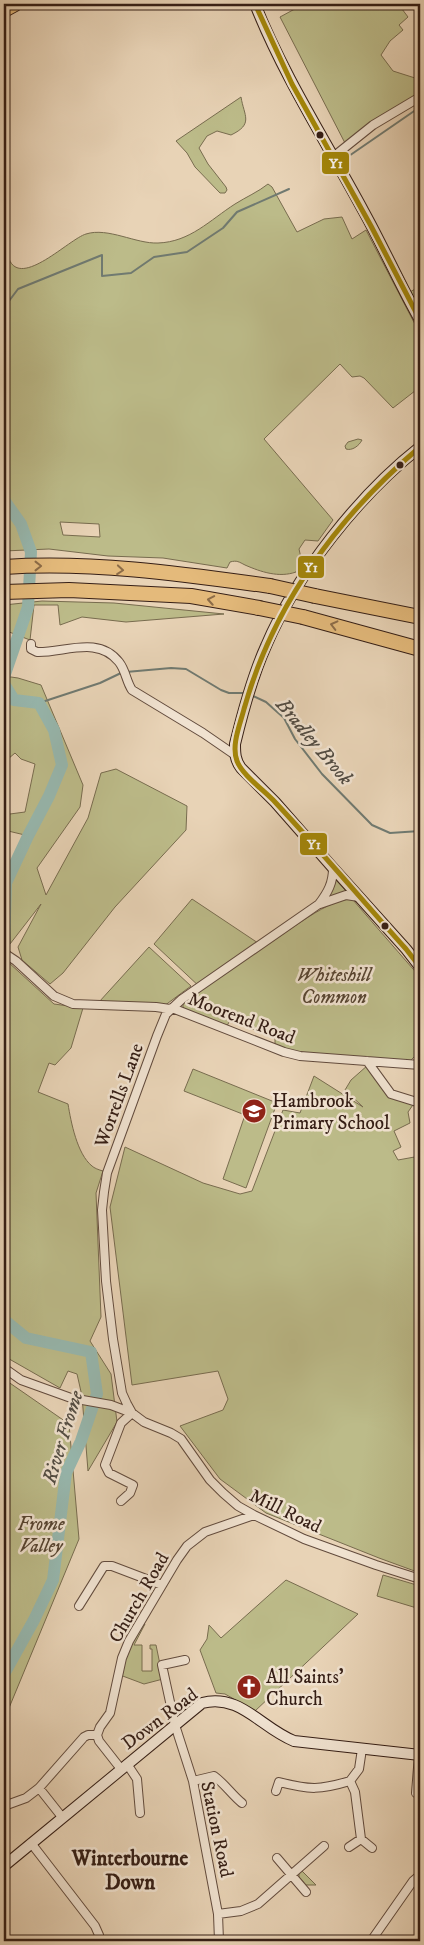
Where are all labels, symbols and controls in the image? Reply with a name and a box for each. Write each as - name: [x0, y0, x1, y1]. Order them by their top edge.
- unlabelled marker: [315, 130, 325, 140]
- line badge: Y1: [321, 151, 350, 175]
- text: Y1: [328, 155, 343, 173]
- unlabelled marker: [395, 460, 405, 470]
- line badge: Y1: [297, 555, 325, 579]
- text: Y1: [303, 559, 318, 577]
- one-way arrow: [34, 561, 42, 571]
- one-way arrow: [117, 564, 125, 575]
- one-way arrow: [207, 595, 216, 605]
- one-way arrow: [329, 620, 338, 631]
- water label: Bradley Brook: [269, 692, 358, 791]
- line badge: Y1: [299, 832, 328, 856]
- text: Y1: [306, 836, 321, 854]
- unlabelled marker: [380, 921, 390, 931]
- park label: Whiteshill Common: [297, 964, 373, 1009]
- street label: Moorend Road: [184, 987, 299, 1050]
- street label: Worrells Lane: [90, 1040, 149, 1152]
- place label: Hambrook Primary School: [272, 1090, 390, 1135]
- school or university icon: Hambrook Primary School: [241, 1098, 267, 1124]
- water label: River Frome: [37, 1387, 90, 1488]
- street label: Mill Road: [246, 1484, 325, 1539]
- park label: Frome Valley: [18, 1513, 65, 1558]
- street label: Church Road: [104, 1548, 175, 1647]
- place label: All Saints' Church: [266, 1666, 344, 1711]
- church icon: All Saints' Church: [236, 1674, 262, 1700]
- street label: Down Road: [117, 1683, 203, 1755]
- street label: Station Road: [195, 1779, 238, 1880]
- district label: Winterbourne Down: [71, 1846, 188, 1896]

